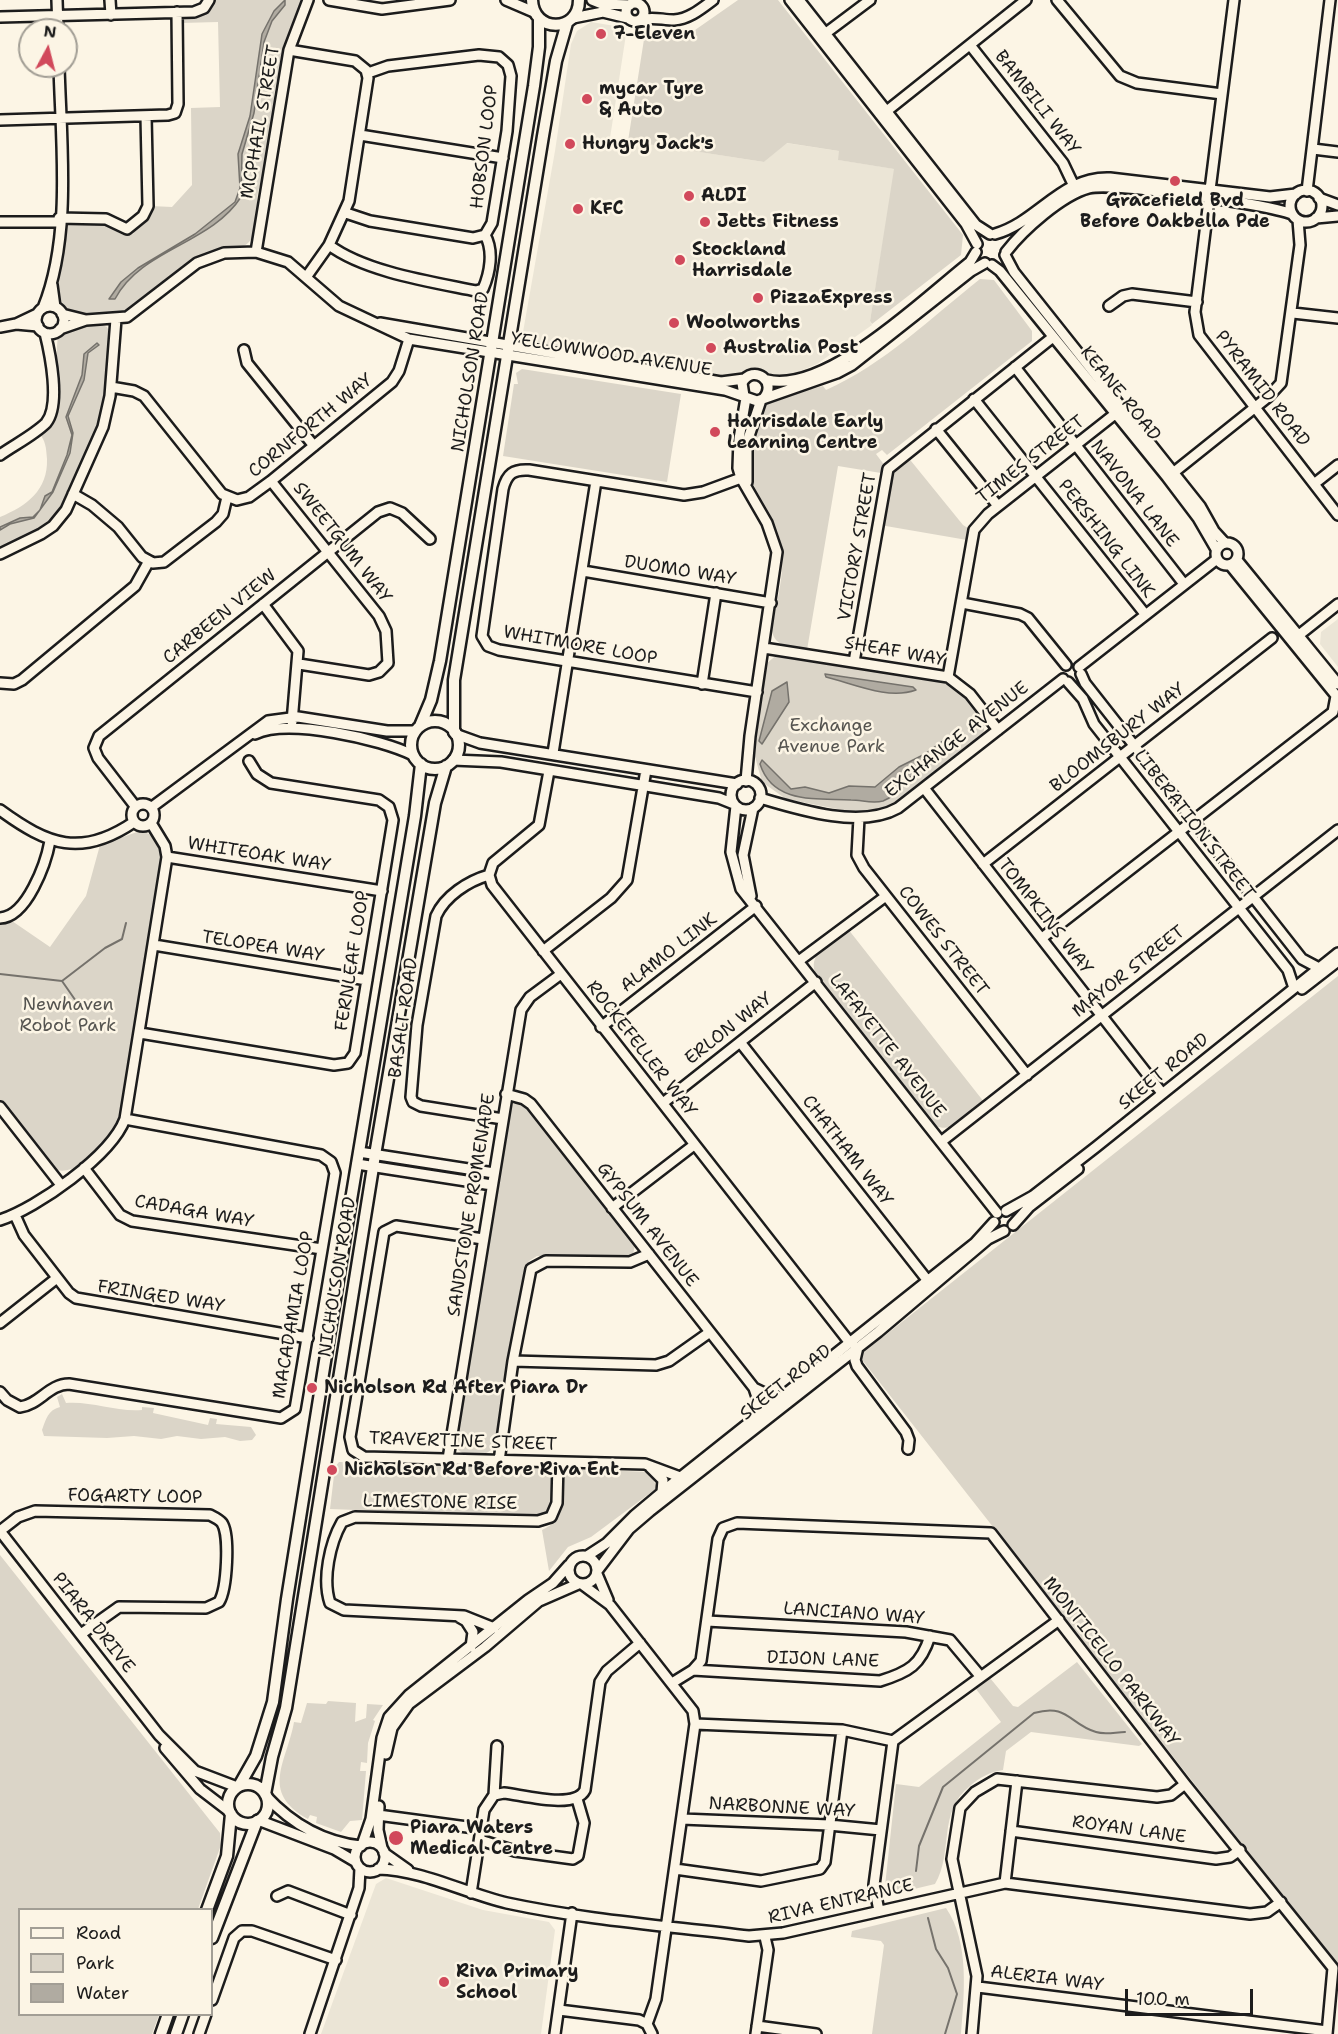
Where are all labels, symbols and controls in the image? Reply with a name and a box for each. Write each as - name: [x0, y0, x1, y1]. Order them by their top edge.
- north arrow: [18, 18, 78, 78]
- text: N: [42, 20, 58, 43]
- place label: 7-Eleven: [613, 23, 695, 45]
- marker: 7-Eleven: [594, 27, 608, 41]
- street label: MCPHAIL STREET: [237, 43, 285, 201]
- street label: BAMBILI WAY: [990, 46, 1084, 160]
- place label: mycar Tyre & Auto: [599, 78, 704, 121]
- street label: HOBSON LOOP: [467, 84, 503, 210]
- marker: mycar Tyre & Auto: [580, 92, 594, 106]
- place label: Hungry Jack's: [582, 133, 714, 155]
- marker: Hungry Jack's: [563, 137, 577, 151]
- marker: Gracefield Bvd Before Oakbella Pde: [1168, 174, 1182, 188]
- place label: ALDI: [701, 185, 747, 207]
- marker: ALDI: [682, 189, 696, 203]
- place label: Gracefield Bvd Before Oakbella Pde: [1080, 190, 1270, 232]
- place label: KFC: [590, 198, 624, 220]
- marker: KFC: [571, 202, 585, 216]
- place label: Jetts Fitness: [717, 211, 839, 233]
- marker: Jetts Fitness: [698, 215, 712, 229]
- place label: Stockland Harrisdale: [692, 239, 792, 282]
- marker: Stockland Harrisdale: [673, 253, 687, 267]
- place label: PizzaExpress: [770, 287, 892, 309]
- street label: NICHOLSON ROAD: [448, 290, 494, 454]
- marker: PizzaExpress: [751, 291, 765, 305]
- place label: Woolworths: [686, 312, 800, 334]
- marker: Woolworths: [667, 316, 681, 330]
- street label: PYRAMID ROAD: [1210, 327, 1314, 451]
- street label: YELLOWWOOD AVENUE: [509, 328, 713, 382]
- place label: Australia Post: [723, 337, 858, 359]
- marker: Australia Post: [704, 341, 718, 355]
- street label: KEANE ROAD: [1075, 342, 1165, 446]
- street label: CORNFORTH WAY: [244, 369, 378, 483]
- place label: Harrisdale Early Learning Centre: [727, 411, 884, 454]
- street label: TIMES STREET: [973, 411, 1089, 509]
- marker: Harrisdale Early Learning Centre: [708, 425, 722, 439]
- street label: NAVONA LANE: [1085, 436, 1183, 552]
- street label: VICTORY STREET: [834, 471, 882, 623]
- street label: PERSHING LINK: [1053, 475, 1159, 603]
- street label: SWEETGUM WAY: [288, 478, 396, 608]
- street label: DUOMO WAY: [622, 551, 738, 591]
- street label: CARBEEN VIEW: [159, 565, 281, 669]
- street label: WHITMORE LOOP: [501, 622, 659, 670]
- street label: SHEAF WAY: [843, 632, 947, 672]
- street label: EXCHANGE AVENUE: [881, 677, 1033, 803]
- street label: BLOOMSBURY WAY: [1046, 679, 1190, 797]
- park label: Exchange Avenue Park: [777, 715, 885, 758]
- street label: LIBERATION STREET: [1129, 746, 1259, 904]
- street label: WHITEOAK WAY: [186, 833, 332, 877]
- street label: TOMPKINS WAY: [993, 855, 1097, 979]
- street label: COWES STREET: [893, 882, 993, 1000]
- street label: FERNLEAF LOOP: [331, 889, 375, 1033]
- street label: ALAMO LINK: [616, 909, 722, 997]
- street label: MAYOR STREET: [1068, 921, 1190, 1023]
- street label: TELOPEA WAY: [200, 927, 326, 967]
- street label: BASALT ROAD: [385, 956, 423, 1080]
- street label: LAFAYETTE AVENUE: [824, 970, 950, 1122]
- street label: ROCKEFELLER WAY: [581, 977, 701, 1121]
- street label: ERLON WAY: [681, 988, 777, 1070]
- park label: Newhaven Robot Park: [20, 994, 116, 1036]
- street label: SKEET ROAD: [1114, 1029, 1214, 1115]
- street label: CHATHAM WAY: [797, 1091, 897, 1211]
- street label: SANDSTONE PROMENADE: [444, 1092, 500, 1318]
- street label: GYPSUM AVENUE: [592, 1158, 702, 1292]
- street label: CADAGA WAY: [133, 1191, 255, 1233]
- street label: NICHOLSON ROAD: [315, 1195, 361, 1359]
- street label: MACADAMIA LOOP: [269, 1229, 319, 1401]
- street label: FRINGED WAY: [96, 1276, 226, 1318]
- street label: SKEET ROAD: [736, 1341, 836, 1425]
- place label: Nicholson Rd After Piara Dr: [324, 1377, 588, 1399]
- marker: Nicholson Rd After Piara Dr: [305, 1381, 319, 1395]
- street label: TRAVERTINE STREET: [369, 1428, 557, 1456]
- place label: Nicholson Rd Before Riva Ent: [344, 1459, 619, 1481]
- marker: Nicholson Rd Before Riva Ent: [325, 1463, 339, 1477]
- street label: FOGARTY LOOP: [67, 1485, 203, 1509]
- street label: LIMESTONE RISE: [362, 1491, 518, 1515]
- street label: PIARA DRIVE: [47, 1568, 139, 1678]
- street label: MONTICELLO PARKWAY: [1038, 1573, 1184, 1751]
- street label: LANCIANO WAY: [782, 1598, 926, 1630]
- street label: DIJON LANE: [766, 1647, 880, 1673]
- street label: NARBONNE WAY: [708, 1793, 856, 1823]
- street label: ROYAN LANE: [1071, 1811, 1187, 1849]
- place label: Piara Waters Medical Centre: [410, 1817, 553, 1860]
- marker: Piara Waters Medical Centre: [387, 1829, 405, 1847]
- street label: RIVA ENTRANCE: [766, 1875, 916, 1929]
- legend: [18, 1908, 213, 2016]
- text: Road: [76, 1921, 121, 1945]
- text: Park: [76, 1951, 115, 1975]
- place label: Riva Primary School: [456, 1961, 579, 2004]
- street label: ALERIA WAY: [989, 1961, 1105, 1997]
- marker: Riva Primary School: [437, 1975, 451, 1989]
- scale bar: [1128, 1977, 1256, 2015]
- text: Water: [76, 1981, 129, 2005]
- text: 100 m: [1136, 1987, 1190, 2011]

